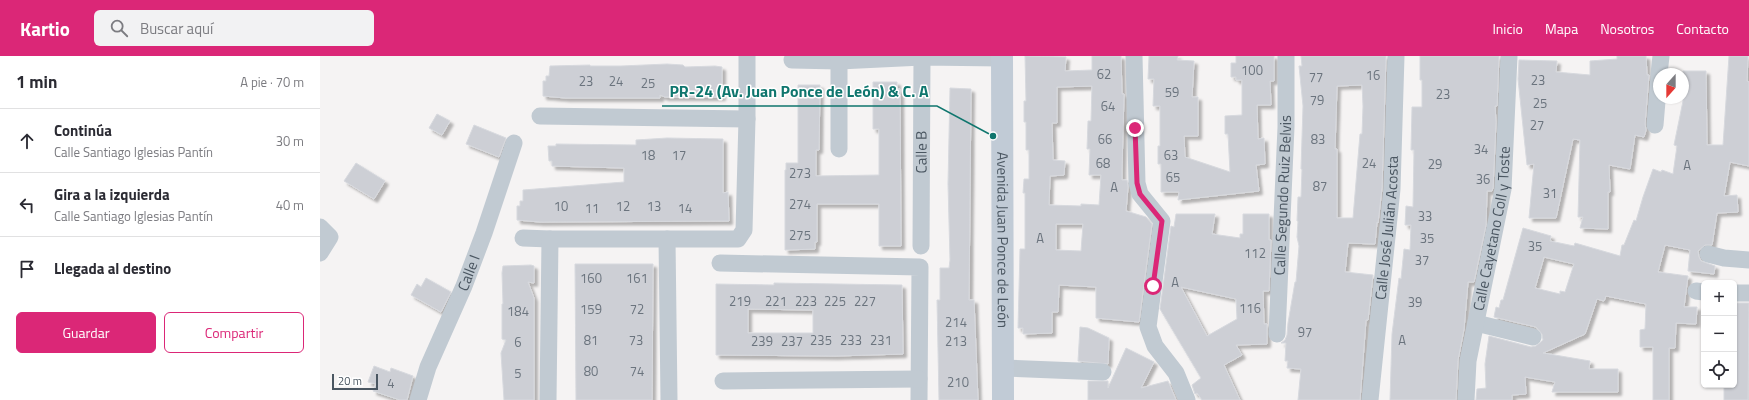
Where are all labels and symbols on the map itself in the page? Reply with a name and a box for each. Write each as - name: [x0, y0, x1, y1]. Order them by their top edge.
- house number: 100: [1241, 60, 1263, 80]
- house number: 62: [1097, 64, 1111, 84]
- house number: 16: [1366, 65, 1380, 85]
- house number: 77: [1309, 67, 1323, 87]
- north arrow: [1653, 68, 1689, 104]
- house number: 23: [1531, 70, 1545, 90]
- house number: 23: [579, 71, 593, 91]
- house number: 24: [609, 71, 623, 91]
- house number: 25: [641, 73, 655, 93]
- callout: PR-24 (Av. Juan Ponce de León) & C. A: [662, 78, 937, 106]
- text: PR-24 (Av. Juan Ponce de León) & C. A: [669, 79, 929, 103]
- house number: 59: [1165, 82, 1179, 102]
- house number: 23: [1436, 84, 1450, 104]
- house number: 79: [1310, 90, 1324, 110]
- house number: 25: [1533, 93, 1547, 113]
- house number: 64: [1101, 96, 1115, 116]
- street label: Calle Segundo Ruiz Belvis: [1268, 115, 1297, 276]
- house number: 27: [1530, 115, 1544, 135]
- route end: [1126, 119, 1144, 137]
- house number: 66: [1098, 129, 1112, 149]
- house number: 83: [1311, 129, 1325, 149]
- street label: Calle B: [909, 131, 933, 173]
- house number: 34: [1474, 139, 1488, 159]
- house number: 18: [641, 145, 655, 165]
- house number: 17: [672, 145, 686, 165]
- house number: 63: [1164, 145, 1178, 165]
- street label: Calle Cayetano Coll y Toste: [1467, 146, 1516, 313]
- street label: Avenida Juan Ponce de León: [991, 152, 1015, 328]
- house number: 68: [1096, 153, 1110, 173]
- house number: 24: [1362, 153, 1376, 173]
- house number: 29: [1428, 154, 1442, 174]
- street label: Calle José Julián Acosta: [1369, 155, 1404, 301]
- house number: A: [1683, 155, 1691, 175]
- house number: 273: [789, 163, 811, 183]
- house number: 65: [1166, 167, 1180, 187]
- house number: 36: [1476, 169, 1490, 189]
- house number: 87: [1313, 176, 1327, 196]
- house number: A: [1110, 177, 1118, 197]
- house number: 31: [1543, 183, 1557, 203]
- house number: 274: [789, 194, 811, 214]
- house number: 10: [554, 196, 568, 216]
- house number: 12: [616, 196, 630, 216]
- house number: 13: [647, 196, 661, 216]
- house number: 11: [585, 198, 599, 218]
- house number: 14: [678, 198, 692, 218]
- house number: 33: [1418, 206, 1432, 226]
- house number: 275: [789, 225, 811, 245]
- house number: A: [1036, 228, 1044, 248]
- house number: 35: [1420, 228, 1434, 248]
- house number: 35: [1528, 236, 1542, 256]
- house number: 112: [1244, 243, 1266, 263]
- house number: 37: [1415, 250, 1429, 270]
- street label: Calle I: [451, 251, 486, 295]
- house number: 160: [580, 268, 602, 288]
- house number: 161: [626, 268, 648, 288]
- house number: A: [1171, 272, 1179, 292]
- route start: [1144, 277, 1162, 295]
- house number: 219: [729, 291, 751, 311]
- house number: 221: [765, 291, 787, 311]
- house number: 223: [795, 291, 817, 311]
- house number: 225: [824, 291, 846, 311]
- house number: 227: [854, 291, 876, 311]
- house number: 39: [1408, 292, 1422, 312]
- house number: 116: [1239, 298, 1261, 318]
- house number: 159: [580, 299, 602, 319]
- house number: 72: [630, 299, 644, 319]
- house number: 184: [507, 301, 529, 321]
- house number: 214: [945, 312, 967, 332]
- house number: 97: [1298, 322, 1312, 342]
- house number: 81: [584, 330, 598, 350]
- house number: 73: [629, 330, 643, 350]
- house number: 235: [810, 330, 832, 350]
- house number: 233: [840, 330, 862, 350]
- house number: 231: [870, 330, 892, 350]
- house number: A: [1398, 330, 1406, 350]
- house number: 239: [751, 331, 773, 351]
- house number: 237: [781, 331, 803, 351]
- house number: 213: [945, 331, 967, 351]
- house number: 6: [514, 332, 522, 352]
- house number: 80: [584, 361, 598, 381]
- house number: 74: [630, 361, 644, 381]
- house number: 5: [514, 363, 522, 383]
- scale bar: [332, 372, 378, 391]
- house number: 210: [947, 372, 969, 392]
- house number: 4: [387, 373, 395, 393]

